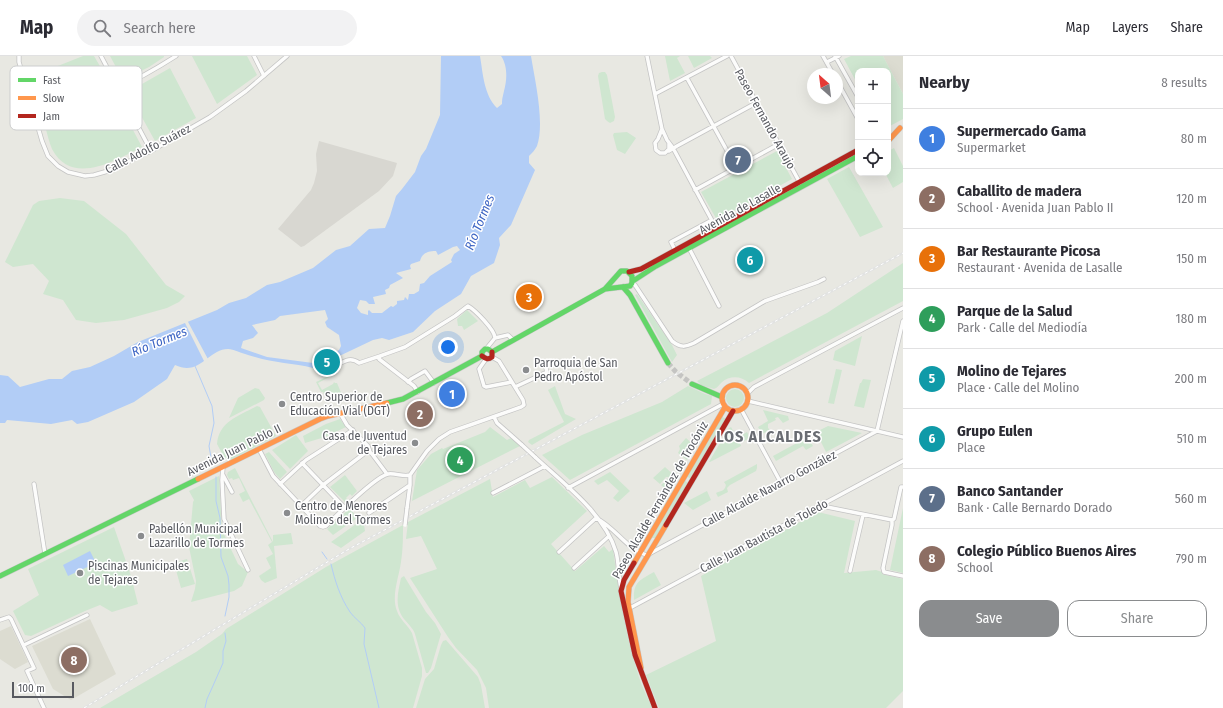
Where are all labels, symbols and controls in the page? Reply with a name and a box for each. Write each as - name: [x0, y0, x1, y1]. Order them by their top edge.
- search box: [77, 10, 357, 46]
- text: Map: [20, 16, 53, 39]
- icon: search: [91, 17, 113, 39]
- text: Search here: [123, 19, 196, 37]
- text: Map: [1066, 19, 1090, 36]
- text: Layers: [1112, 19, 1148, 36]
- text: Share: [1170, 19, 1203, 36]
- legend: [10, 66, 142, 130]
- street label: Paseo Fernando Araujo: [732, 66, 798, 172]
- north arrow: [807, 68, 843, 104]
- map controls: [855, 68, 891, 176]
- button: +: [855, 68, 891, 104]
- text: Nearby: [919, 72, 970, 93]
- text: Fast: [43, 74, 61, 87]
- text: 8 results: [1161, 75, 1207, 90]
- text: Slow: [43, 92, 64, 105]
- button: −: [855, 104, 891, 140]
- text: Jam: [43, 110, 60, 123]
- street label: Calle Adolfo Suárez: [103, 121, 193, 177]
- text: Supermercado Gama: [957, 122, 1086, 140]
- text: 1: [929, 131, 935, 146]
- text: 80 m: [1181, 131, 1207, 146]
- button: locate: [855, 140, 891, 176]
- text: Supermarket: [957, 140, 1026, 155]
- pin: 7: [725, 145, 751, 175]
- street label: Avenida de Lasalle: [697, 181, 783, 237]
- text: Caballito de madera: [957, 182, 1082, 200]
- text: 2: [929, 191, 935, 206]
- text: 120 m: [1176, 191, 1207, 206]
- water label: Río Tormes: [462, 192, 498, 252]
- text: School · Avenida Juan Pablo II: [957, 200, 1113, 215]
- text: Bar Restaurante Picosa: [957, 242, 1101, 260]
- pin: 6: [737, 245, 763, 275]
- text: 3: [929, 251, 935, 266]
- text: 150 m: [1176, 251, 1207, 266]
- text: Restaurant · Avenida de Lasalle: [957, 260, 1123, 275]
- pin: 3: [516, 282, 542, 312]
- text: Parque de la Salud: [957, 302, 1072, 320]
- text: 4: [929, 311, 935, 326]
- text: 180 m: [1176, 311, 1207, 326]
- text: Park · Calle del Mediodía: [957, 320, 1087, 335]
- water label: Río Tormes: [129, 323, 189, 359]
- your location: [438, 337, 458, 357]
- pin: 5: [314, 347, 340, 377]
- place label: Parroquia de San Pedro Apóstol: [534, 356, 618, 384]
- text: Molino de Tejares: [957, 362, 1066, 380]
- marker: Parroquia de San Pedro Apóstol: [521, 365, 531, 375]
- text: 5: [929, 371, 935, 386]
- text: 200 m: [1175, 371, 1207, 386]
- pin: 1: [439, 379, 465, 409]
- text: Place · Calle del Molino: [957, 380, 1079, 395]
- place label: Centro Superior de Educación Vial (DGT): [290, 390, 390, 418]
- marker: Centro Superior de Educación Vial (DGT): [277, 399, 287, 409]
- pin: 2: [407, 399, 433, 429]
- street label: Paseo Alcalde Fernández de Trocóniz: [609, 419, 711, 581]
- street label: Avenida Juan Pablo II: [185, 421, 283, 479]
- text: Grupo Eulen: [957, 422, 1033, 440]
- district label: LOS ALCALDES: [716, 427, 822, 446]
- place label: Casa de Juventud de Tejares: [323, 429, 407, 457]
- text: 6: [929, 431, 935, 446]
- text: 510 m: [1177, 431, 1207, 446]
- marker: Casa de Juventud de Tejares: [410, 438, 420, 448]
- text: Place: [957, 440, 985, 455]
- pin: 4: [447, 445, 473, 475]
- street label: Calle Alcalde Navarro González: [699, 447, 839, 530]
- text: Banco Santander: [957, 482, 1063, 500]
- text: 7: [929, 491, 935, 506]
- text: 560 m: [1175, 491, 1207, 506]
- street label: Calle Juan Bautista de Toledo: [698, 496, 830, 576]
- place label: Centro de Menores Molinos del Tormes: [295, 499, 391, 527]
- text: Bank · Calle Bernardo Dorado: [957, 500, 1112, 515]
- marker: Centro de Menores Molinos del Tormes: [282, 508, 292, 518]
- place label: Pabellón Municipal Lazarillo de Tormes: [149, 522, 244, 550]
- marker: Pabellón Municipal Lazarillo de Tormes: [136, 531, 146, 541]
- text: Colegio Público Buenos Aires: [957, 542, 1136, 560]
- text: 8: [929, 551, 935, 566]
- text: 790 m: [1176, 551, 1207, 566]
- place label: Piscinas Municipales de Tejares: [88, 559, 189, 587]
- text: School: [957, 560, 993, 575]
- marker: Piscinas Municipales de Tejares: [75, 568, 85, 578]
- button: Save: [919, 600, 1059, 637]
- button: Share: [1067, 600, 1207, 637]
- pin: 8: [61, 645, 87, 675]
- scale bar: [12, 680, 74, 699]
- text: 100 m: [18, 682, 45, 695]

